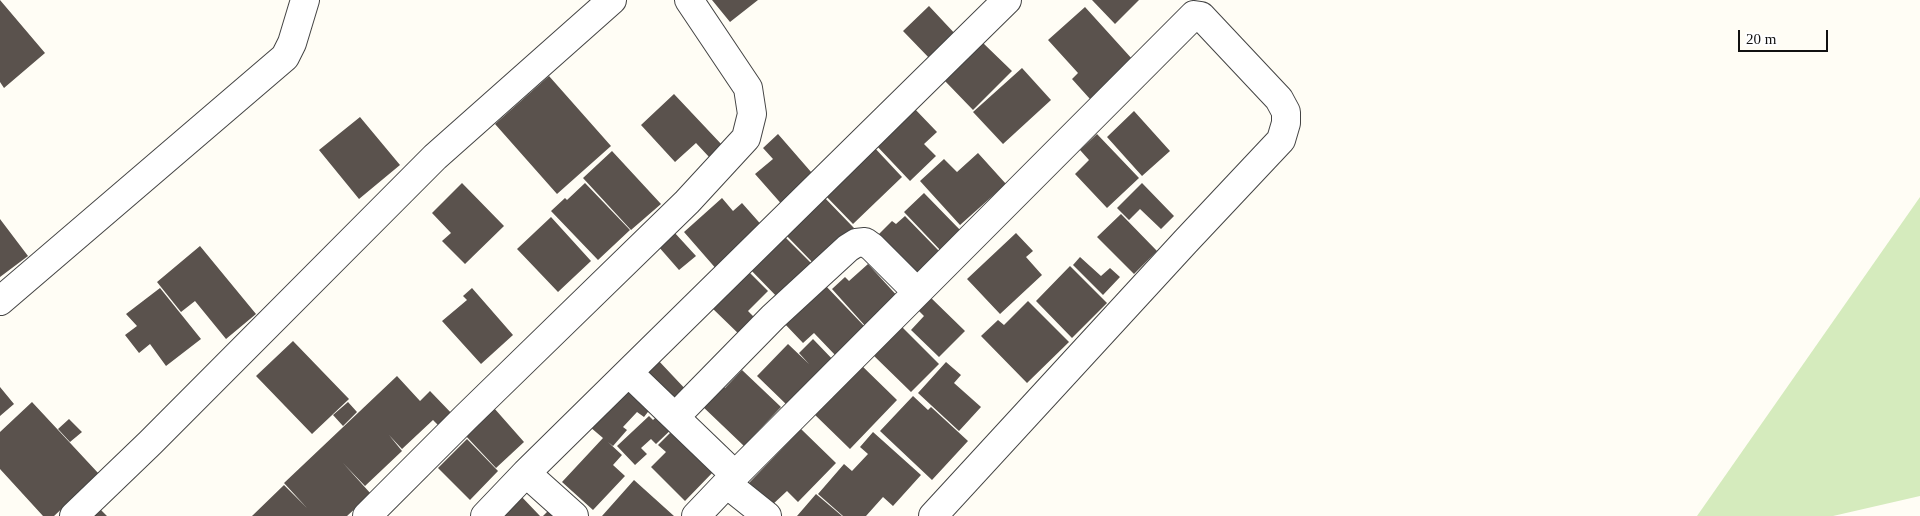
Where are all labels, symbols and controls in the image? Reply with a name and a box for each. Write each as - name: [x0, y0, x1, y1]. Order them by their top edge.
- scale bar: [1740, 20, 1830, 52]
- text: 20 m: [1746, 31, 1776, 47]

